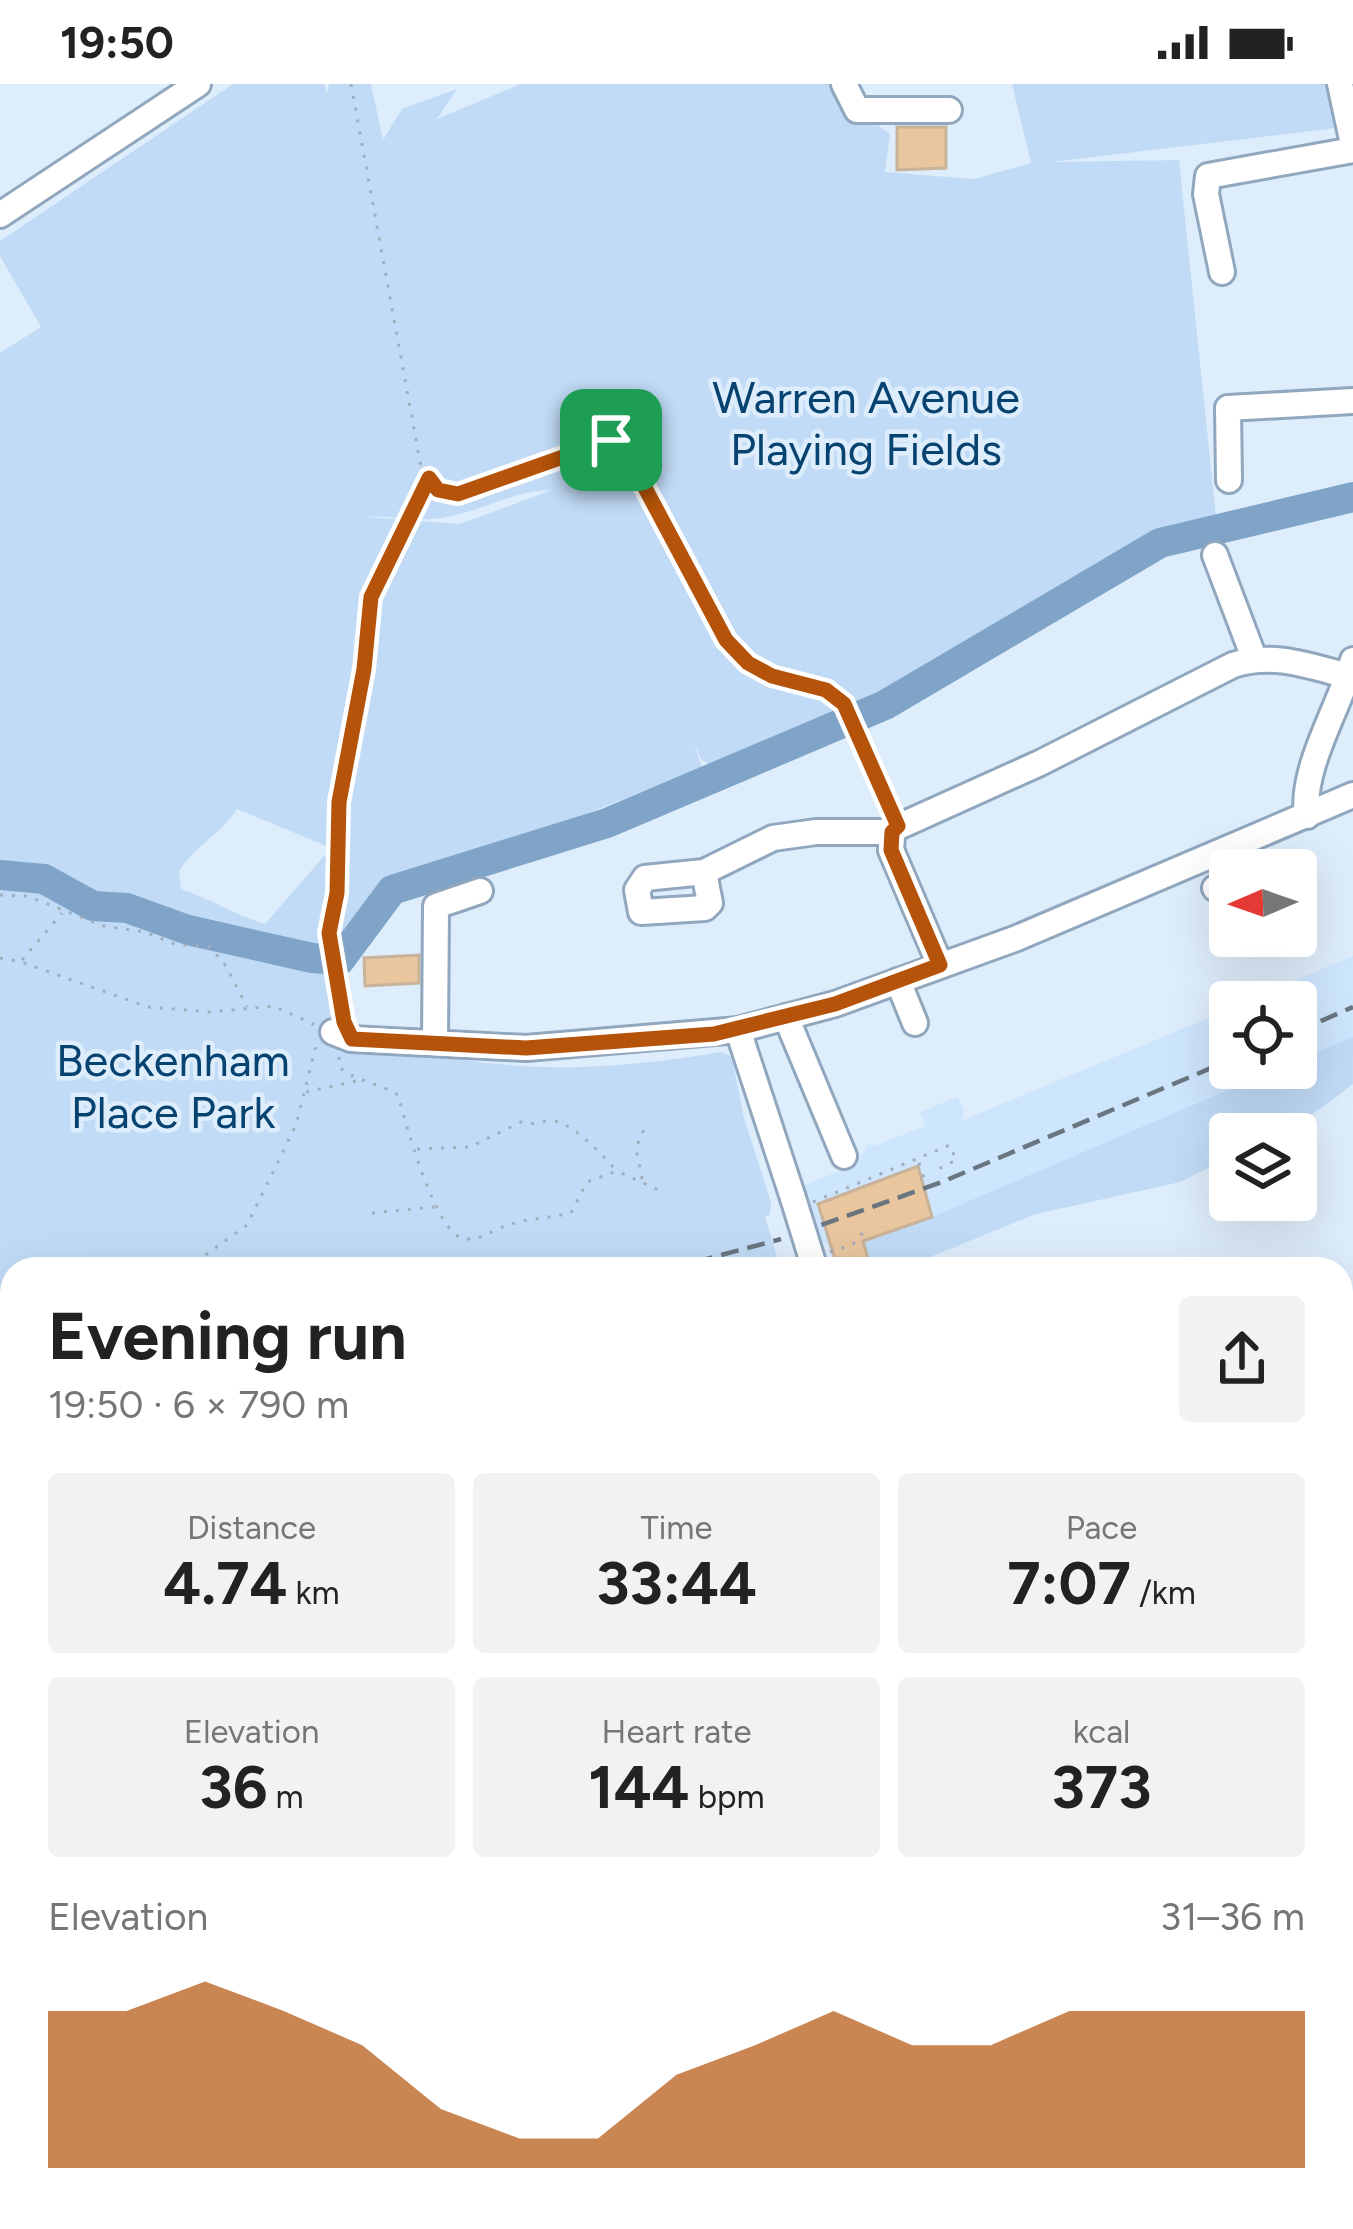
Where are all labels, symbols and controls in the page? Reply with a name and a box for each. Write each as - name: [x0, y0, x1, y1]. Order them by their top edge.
- text: 19:50: [60, 15, 174, 69]
- park label: Warren Avenue Playing Fields: [712, 370, 1020, 476]
- pin: [560, 389, 662, 491]
- icon: arrive: [578, 407, 644, 473]
- north arrow: [1209, 849, 1317, 957]
- map controls: [1209, 849, 1317, 1221]
- button: locate: [1209, 981, 1317, 1089]
- park label: Beckenham Place Park: [56, 1033, 290, 1139]
- button: layers: [1209, 1113, 1317, 1221]
- text: Evening run: [48, 1296, 407, 1376]
- button: share: [1179, 1296, 1305, 1422]
- text: 19:50 · 6 × 790 m: [48, 1381, 349, 1428]
- text: Distance: [187, 1508, 316, 1547]
- text: Time: [641, 1508, 712, 1547]
- text: Pace: [1066, 1508, 1137, 1547]
- text: 4.74: [163, 1547, 287, 1619]
- text: 33:44: [596, 1547, 757, 1619]
- text: 7:07: [1007, 1547, 1131, 1619]
- text: km: [287, 1573, 340, 1612]
- text: /km: [1131, 1573, 1196, 1612]
- text: Elevation: [184, 1712, 319, 1751]
- text: Heart rate: [602, 1712, 751, 1751]
- text: kcal: [1073, 1712, 1130, 1751]
- text: 36: [199, 1751, 267, 1823]
- text: 144: [588, 1751, 690, 1823]
- text: 373: [1051, 1751, 1152, 1823]
- text: m: [267, 1777, 304, 1816]
- text: bpm: [690, 1777, 765, 1816]
- text: Elevation: [48, 1893, 208, 1940]
- text: 31–36 m: [1160, 1893, 1305, 1940]

